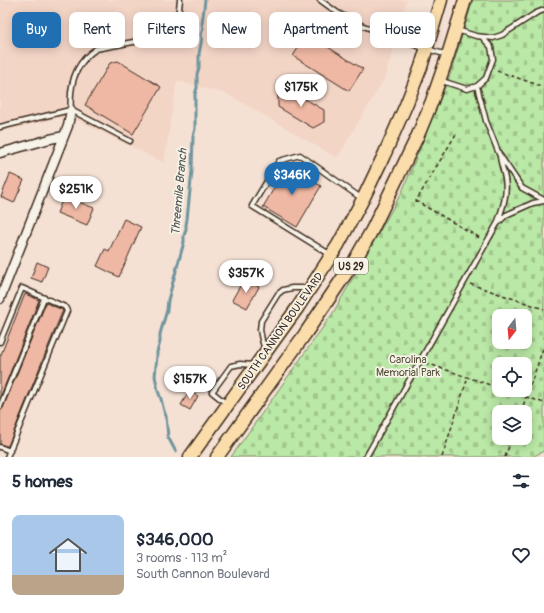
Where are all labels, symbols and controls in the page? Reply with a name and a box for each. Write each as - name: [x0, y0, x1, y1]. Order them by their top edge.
- chip: Buy: [12, 12, 61, 48]
- chip: Rent: [69, 12, 125, 48]
- chip: Filters: [133, 12, 199, 48]
- chip: New: [207, 12, 261, 48]
- chip: Apartment: [269, 12, 362, 48]
- chip: House: [370, 12, 435, 48]
- pin: $175K: [273, 74, 329, 108]
- text: $175K: [284, 79, 318, 95]
- water label: Threemile Branch: [168, 147, 191, 236]
- pin: $346K: [264, 162, 320, 196]
- text: $346K: [273, 167, 311, 183]
- pin: $251K: [48, 176, 104, 210]
- text: $251K: [59, 181, 93, 197]
- road number: US 29: [334, 258, 368, 274]
- pin: $357K: [218, 260, 274, 294]
- text: $357K: [228, 265, 264, 281]
- street label: SOUTH CANNON BOULEVARD: [235, 270, 326, 392]
- north arrow: [492, 309, 532, 349]
- map controls: [492, 309, 532, 445]
- park label: Carolina Memorial Park: [376, 353, 440, 379]
- button: locate: [492, 357, 532, 397]
- pin: $157K: [162, 366, 218, 400]
- text: $157K: [173, 371, 207, 387]
- button: layers: [492, 405, 532, 445]
- icon: filters: [510, 470, 532, 492]
- text: 5 homes: [12, 471, 73, 492]
- text: $346,000: [136, 529, 214, 550]
- icon: home: [44, 531, 92, 579]
- icon: heart: [510, 544, 532, 566]
- text: 3 rooms · 113 m²: [136, 550, 227, 566]
- text: South Cannon Boulevard: [136, 566, 270, 582]

